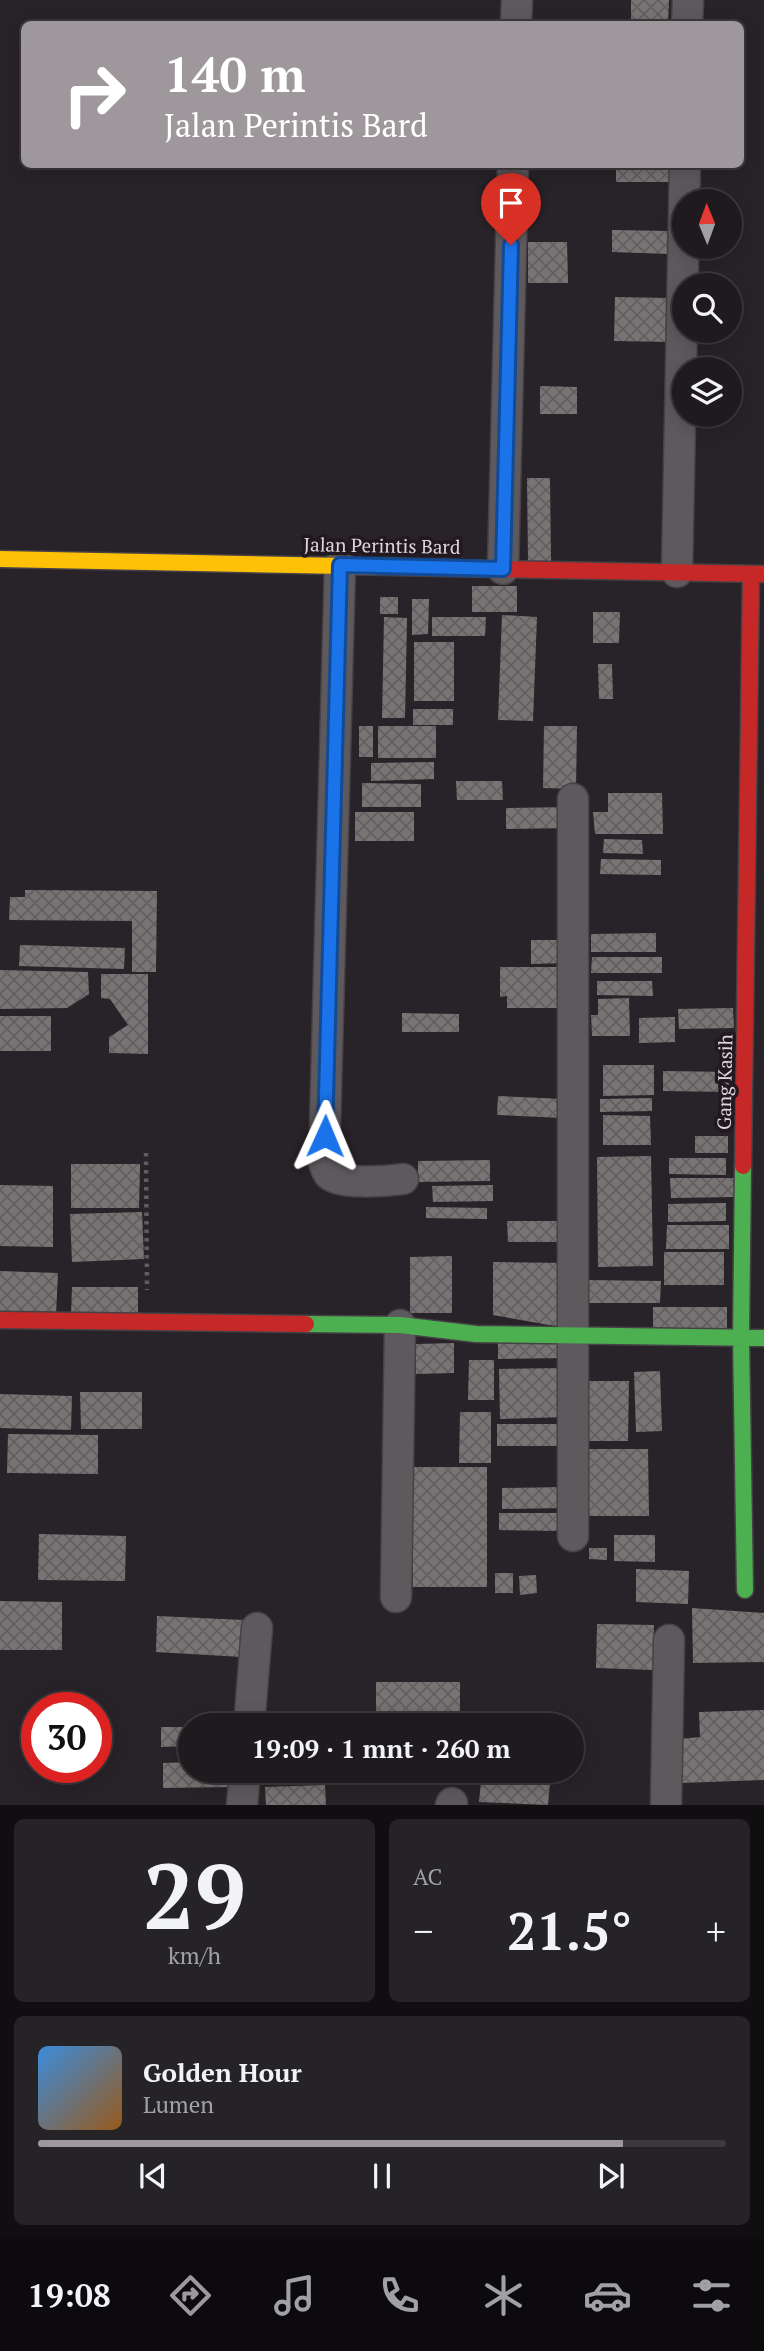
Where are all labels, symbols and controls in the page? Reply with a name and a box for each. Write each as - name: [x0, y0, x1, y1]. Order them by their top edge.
- text: 140 m: [164, 41, 306, 106]
- icon: right: [49, 49, 140, 140]
- text: Jalan Perintis Bard: [164, 104, 428, 146]
- pin: [481, 173, 541, 245]
- icon: arrive: [492, 184, 530, 222]
- north arrow: [672, 189, 742, 259]
- map controls: [672, 189, 742, 427]
- button: search: [672, 273, 742, 343]
- button: layers: [672, 357, 742, 427]
- street label: Jalan Perintis Bard: [303, 531, 461, 559]
- street label: Gang Kasih: [711, 1034, 737, 1130]
- position arrow: [288, 1099, 362, 1173]
- speed limit sign: 30: [21, 1692, 112, 1783]
- text: 19:09 · 1 mnt · 260 m: [251, 1731, 511, 1765]
- text: 29: [143, 1834, 246, 1955]
- text: AC: [413, 1861, 442, 1892]
- text: 21.5°: [507, 1896, 632, 1965]
- text: −: [413, 1906, 433, 1956]
- text: +: [706, 1906, 726, 1956]
- text: km/h: [168, 1940, 221, 1971]
- text: Golden Hour: [143, 2055, 302, 2089]
- text: Lumen: [143, 2089, 214, 2120]
- icon: previous: [134, 2157, 172, 2195]
- icon: pause: [363, 2157, 401, 2195]
- icon: next: [592, 2157, 630, 2195]
- icon: directions: [166, 2271, 215, 2320]
- icon: music: [270, 2271, 319, 2320]
- icon: phone: [375, 2271, 424, 2320]
- icon: climate: [479, 2271, 528, 2320]
- icon: car: [583, 2271, 632, 2320]
- icon: filters: [687, 2271, 736, 2320]
- text: 19:08: [28, 2274, 111, 2316]

